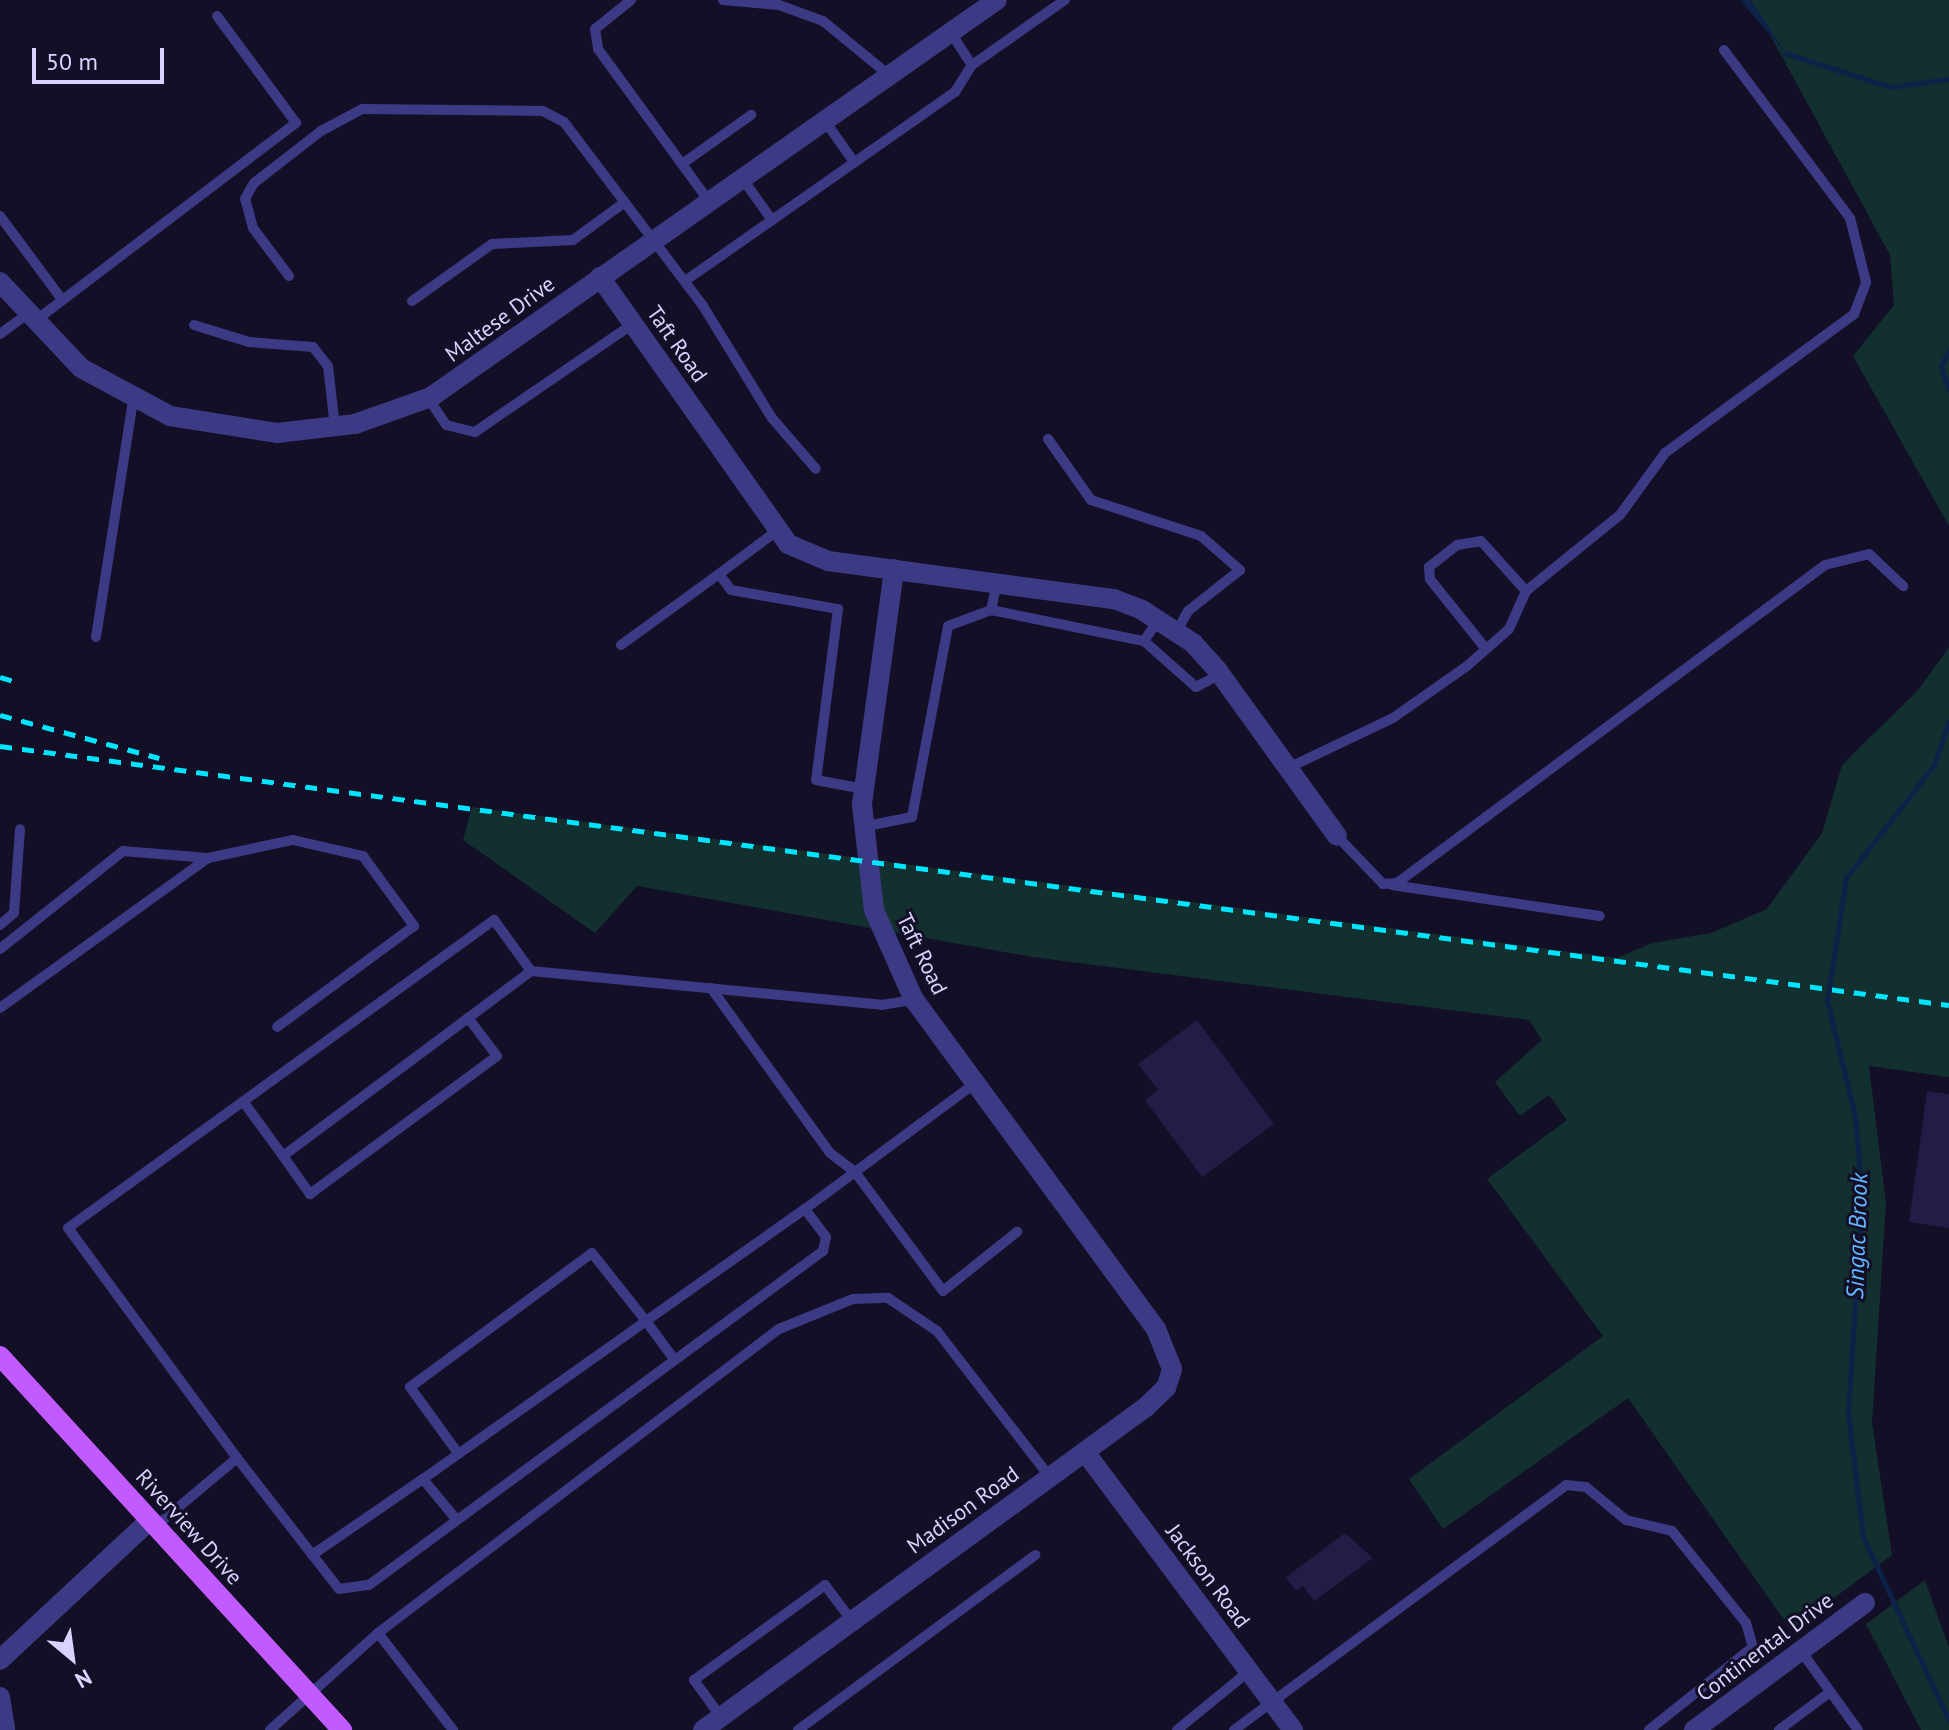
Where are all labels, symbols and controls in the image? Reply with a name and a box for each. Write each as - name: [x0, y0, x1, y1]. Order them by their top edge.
- scale bar: [36, 32, 168, 82]
- text: 50 m: [46, 46, 98, 77]
- street label: Maltese Drive: [440, 270, 560, 368]
- street label: Taft Road: [641, 301, 713, 387]
- street label: Taft Road: [891, 909, 953, 999]
- water label: Singac Brook: [1840, 1172, 1874, 1300]
- street label: Madison Road: [902, 1461, 1024, 1559]
- street label: Riverview Drive: [130, 1464, 248, 1590]
- street label: Jackson Road: [1160, 1519, 1256, 1633]
- street label: Continental Drive: [1691, 1587, 1839, 1707]
- north arrow: [32, 1618, 112, 1698]
- text: N: [71, 1663, 97, 1695]

